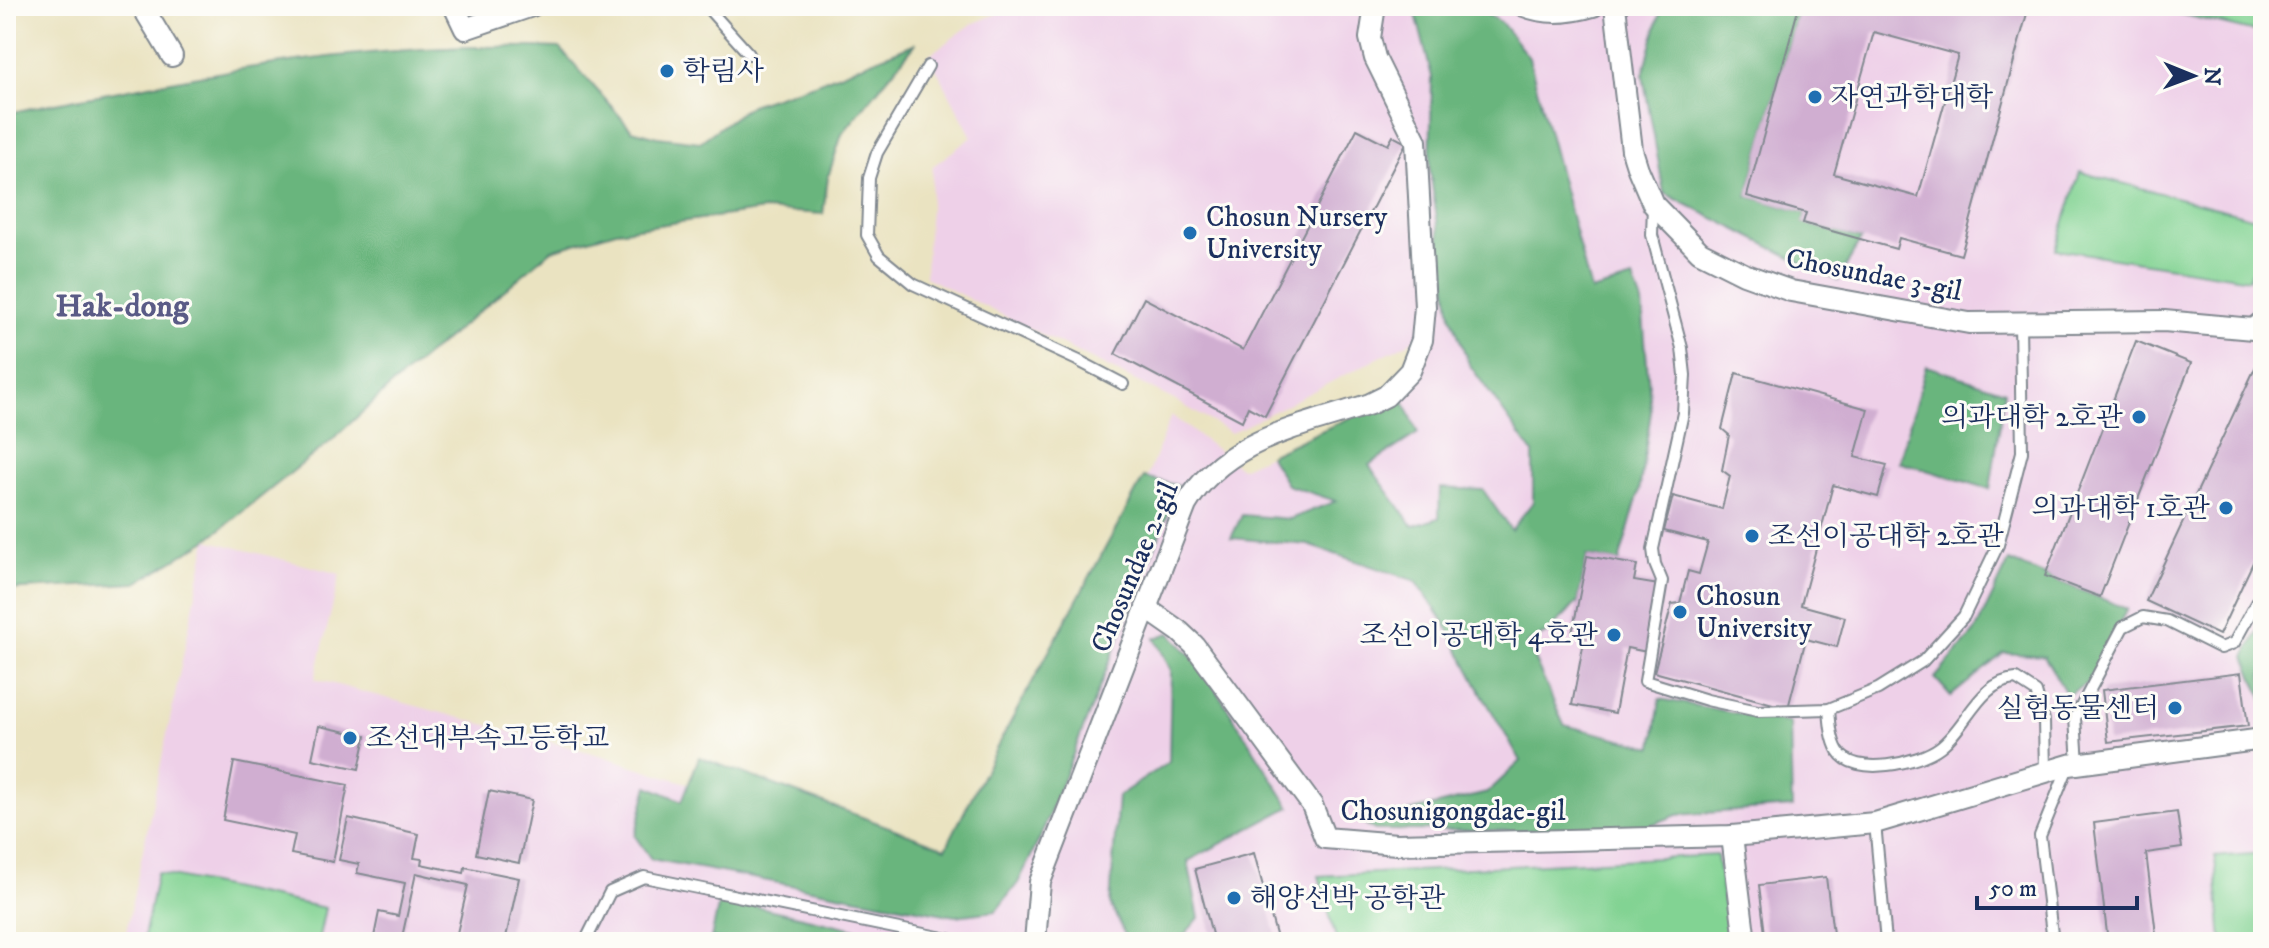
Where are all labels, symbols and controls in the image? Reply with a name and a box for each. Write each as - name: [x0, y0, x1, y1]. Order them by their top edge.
- north arrow: [2153, 36, 2233, 116]
- place label: 학림사: [683, 54, 764, 89]
- marker: 학림사: [658, 62, 676, 80]
- text: N: [2198, 67, 2225, 86]
- place label: 자연과학대학: [1831, 80, 1993, 115]
- marker: 자연과학대학: [1806, 88, 1824, 106]
- place label: Chosun Nursery University: [1206, 200, 1388, 267]
- marker: Chosun Nursery University: [1181, 224, 1199, 242]
- street label: Chosundae 3-gil: [1783, 241, 1966, 309]
- district label: Hak-dong: [55, 287, 190, 327]
- place label: 의과대학 2호관: [1941, 400, 2123, 435]
- marker: 의과대학 2호관: [2130, 408, 2148, 426]
- street label: Chosundae 2-gil: [1083, 476, 1187, 658]
- place label: 의과대학 1호관: [2031, 491, 2210, 526]
- marker: 의과대학 1호관: [2217, 499, 2235, 517]
- place label: 조선이공대학 2호관: [1768, 519, 2004, 554]
- marker: 조선이공대학 2호관: [1743, 527, 1761, 545]
- place label: Chosun University: [1696, 579, 1813, 646]
- marker: Chosun University: [1671, 603, 1689, 621]
- place label: 조선이공대학 4호관: [1359, 618, 1598, 653]
- marker: 조선이공대학 4호관: [1605, 626, 1623, 644]
- place label: 실험동물센터: [1997, 691, 2159, 726]
- marker: 실험동물센터: [2166, 699, 2184, 717]
- place label: 조선대부속고등학교: [366, 721, 609, 756]
- marker: 조선대부속고등학교: [341, 729, 359, 747]
- street label: Chosunigongdae-gil: [1340, 794, 1566, 829]
- scale bar: [1977, 860, 2137, 910]
- text: 50 m: [1989, 874, 2037, 904]
- place label: 해양선박 공학관: [1250, 881, 1445, 916]
- marker: 해양선박 공학관: [1225, 889, 1243, 907]

